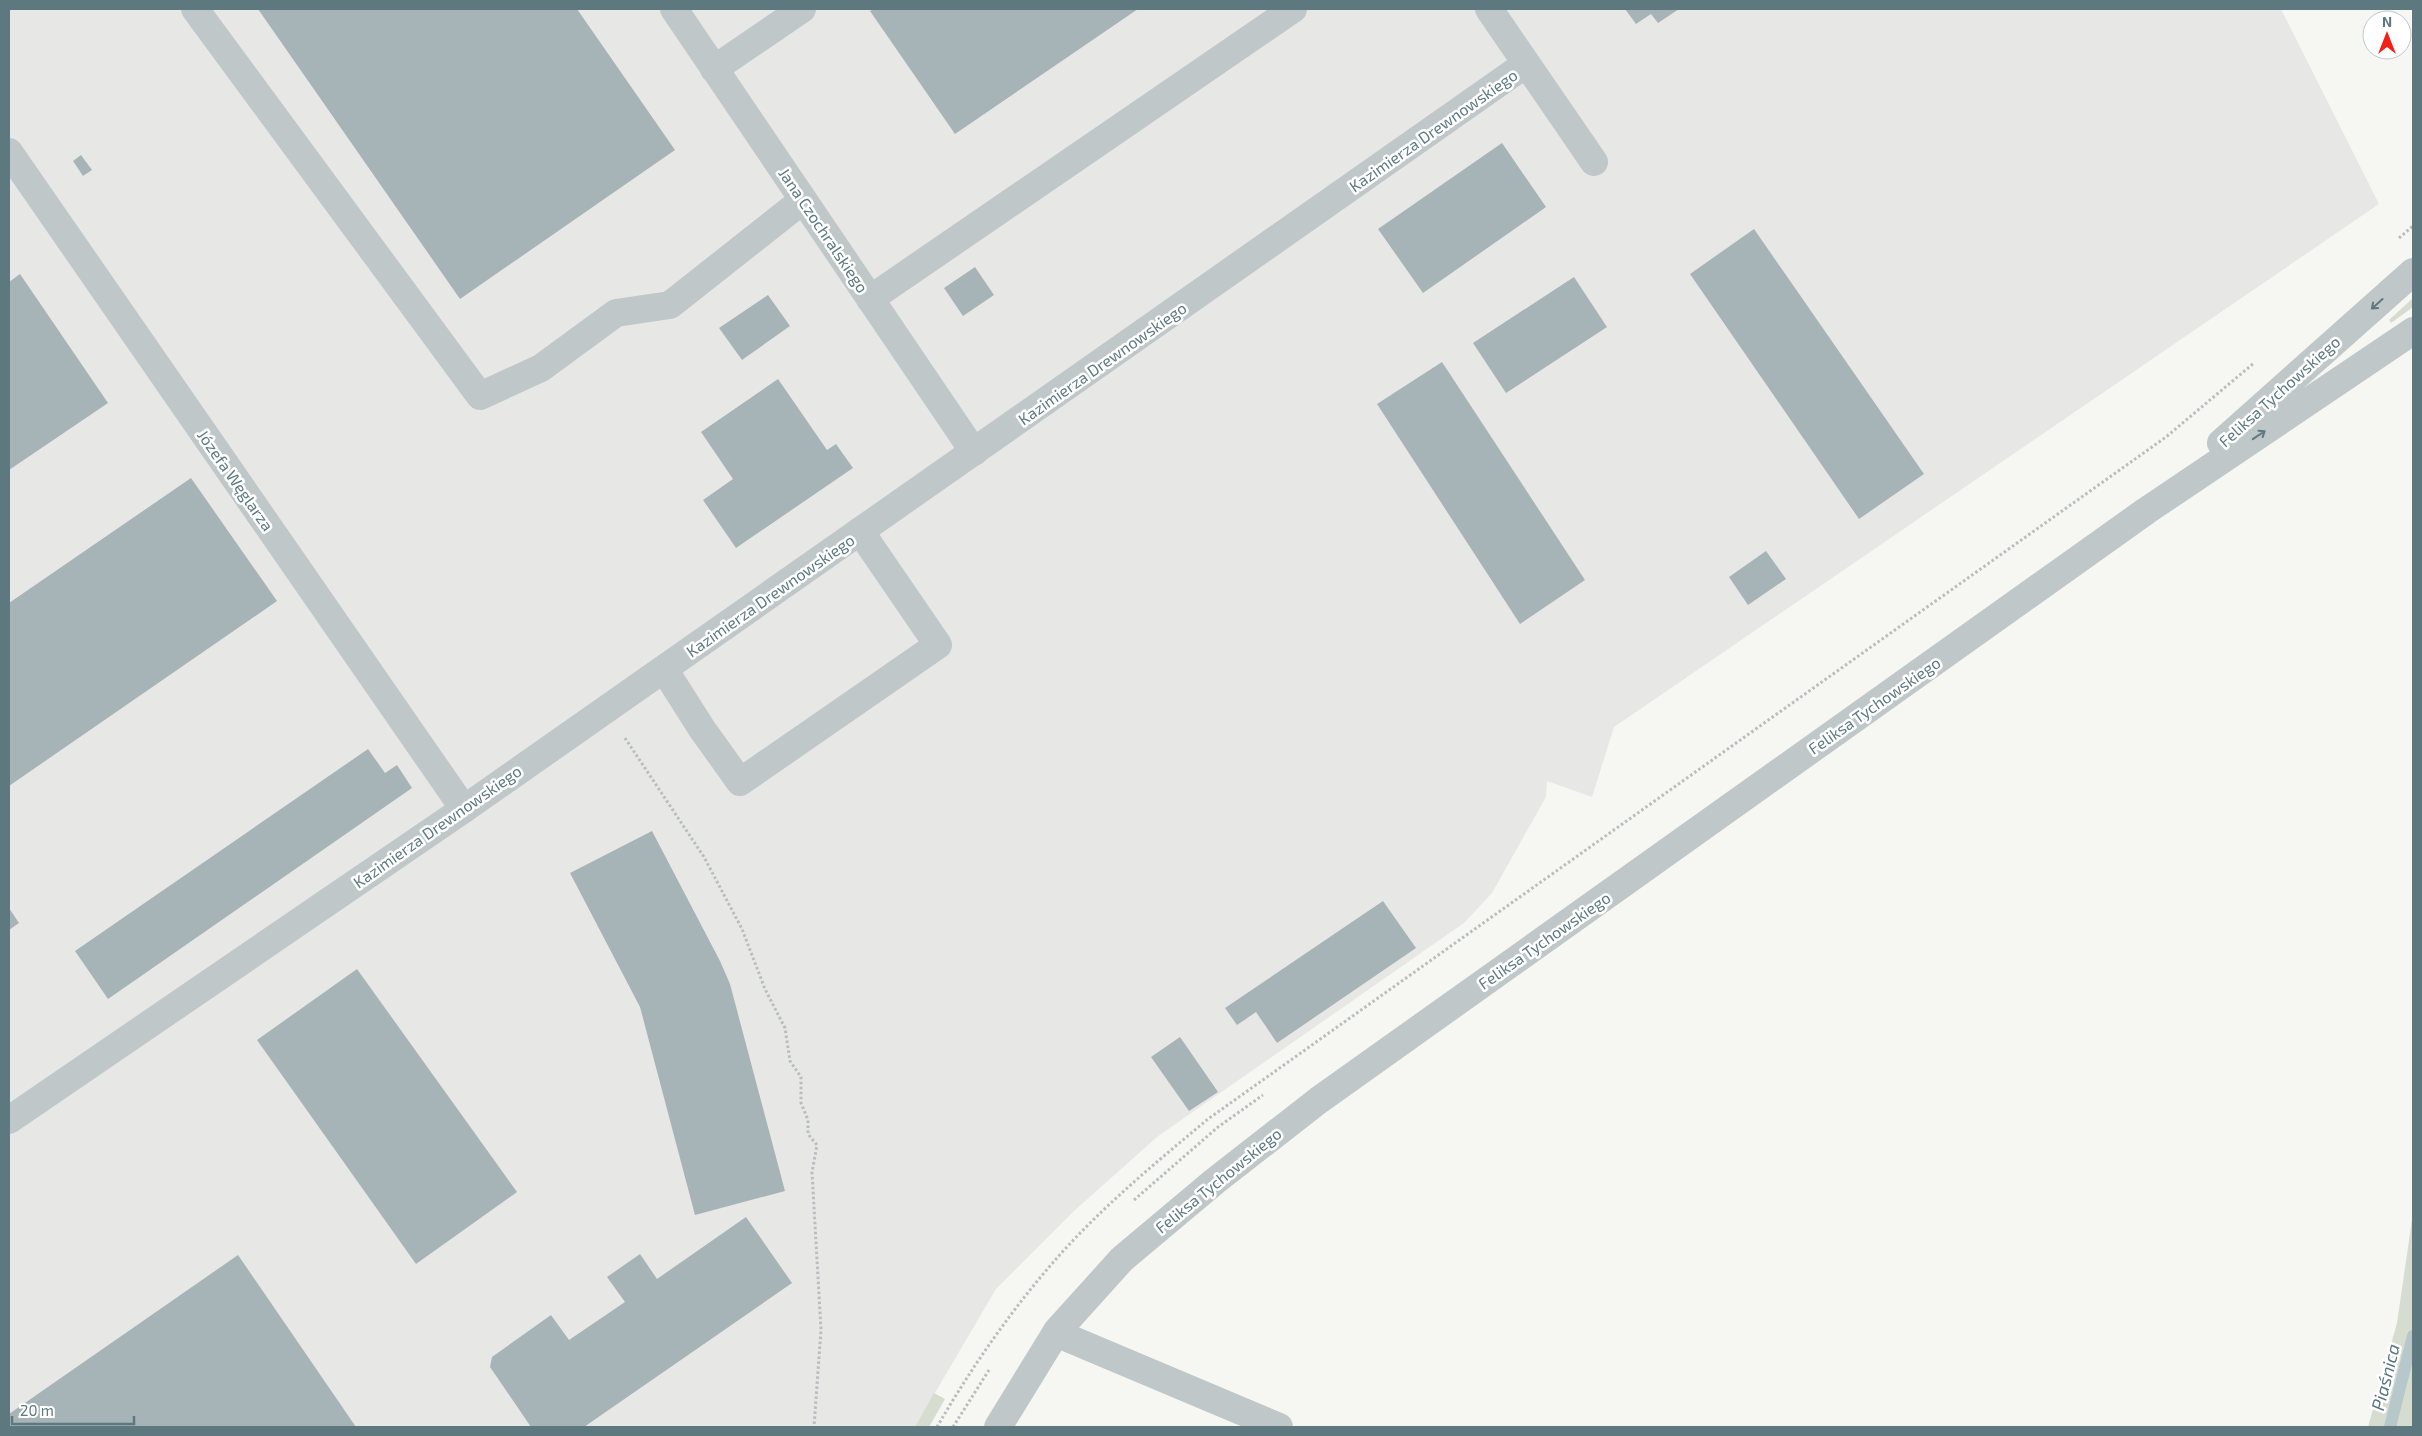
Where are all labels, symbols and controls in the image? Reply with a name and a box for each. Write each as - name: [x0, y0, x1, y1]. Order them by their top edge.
- north arrow: [2362, 10, 2412, 60]
- text: N: [2382, 13, 2392, 30]
- street label: Kazimierza Drewnowskiego: [1345, 65, 1521, 195]
- street label: Jana Czochralskiego: [775, 164, 873, 296]
- street label: Kazimierza Drewnowskiego: [1014, 298, 1190, 428]
- one-way arrow: [2370, 298, 2383, 310]
- street label: Feliksa Tychowskiego: [2214, 332, 2344, 450]
- street label: Józefa Węglarza: [194, 426, 278, 534]
- one-way arrow: [2251, 430, 2265, 440]
- street label: Kazimierza Drewnowskiego: [682, 530, 858, 660]
- street label: Feliksa Tychowskiego: [1804, 652, 1944, 758]
- street label: Kazimierza Drewnowskiego: [349, 761, 525, 891]
- street label: Feliksa Tychowskiego: [1474, 887, 1614, 993]
- street label: Feliksa Tychowskiego: [1151, 1123, 1285, 1237]
- water label: Piaśnica: [2366, 1341, 2404, 1413]
- scale bar: [12, 1394, 135, 1426]
- text: 20 m: [20, 1401, 54, 1419]

